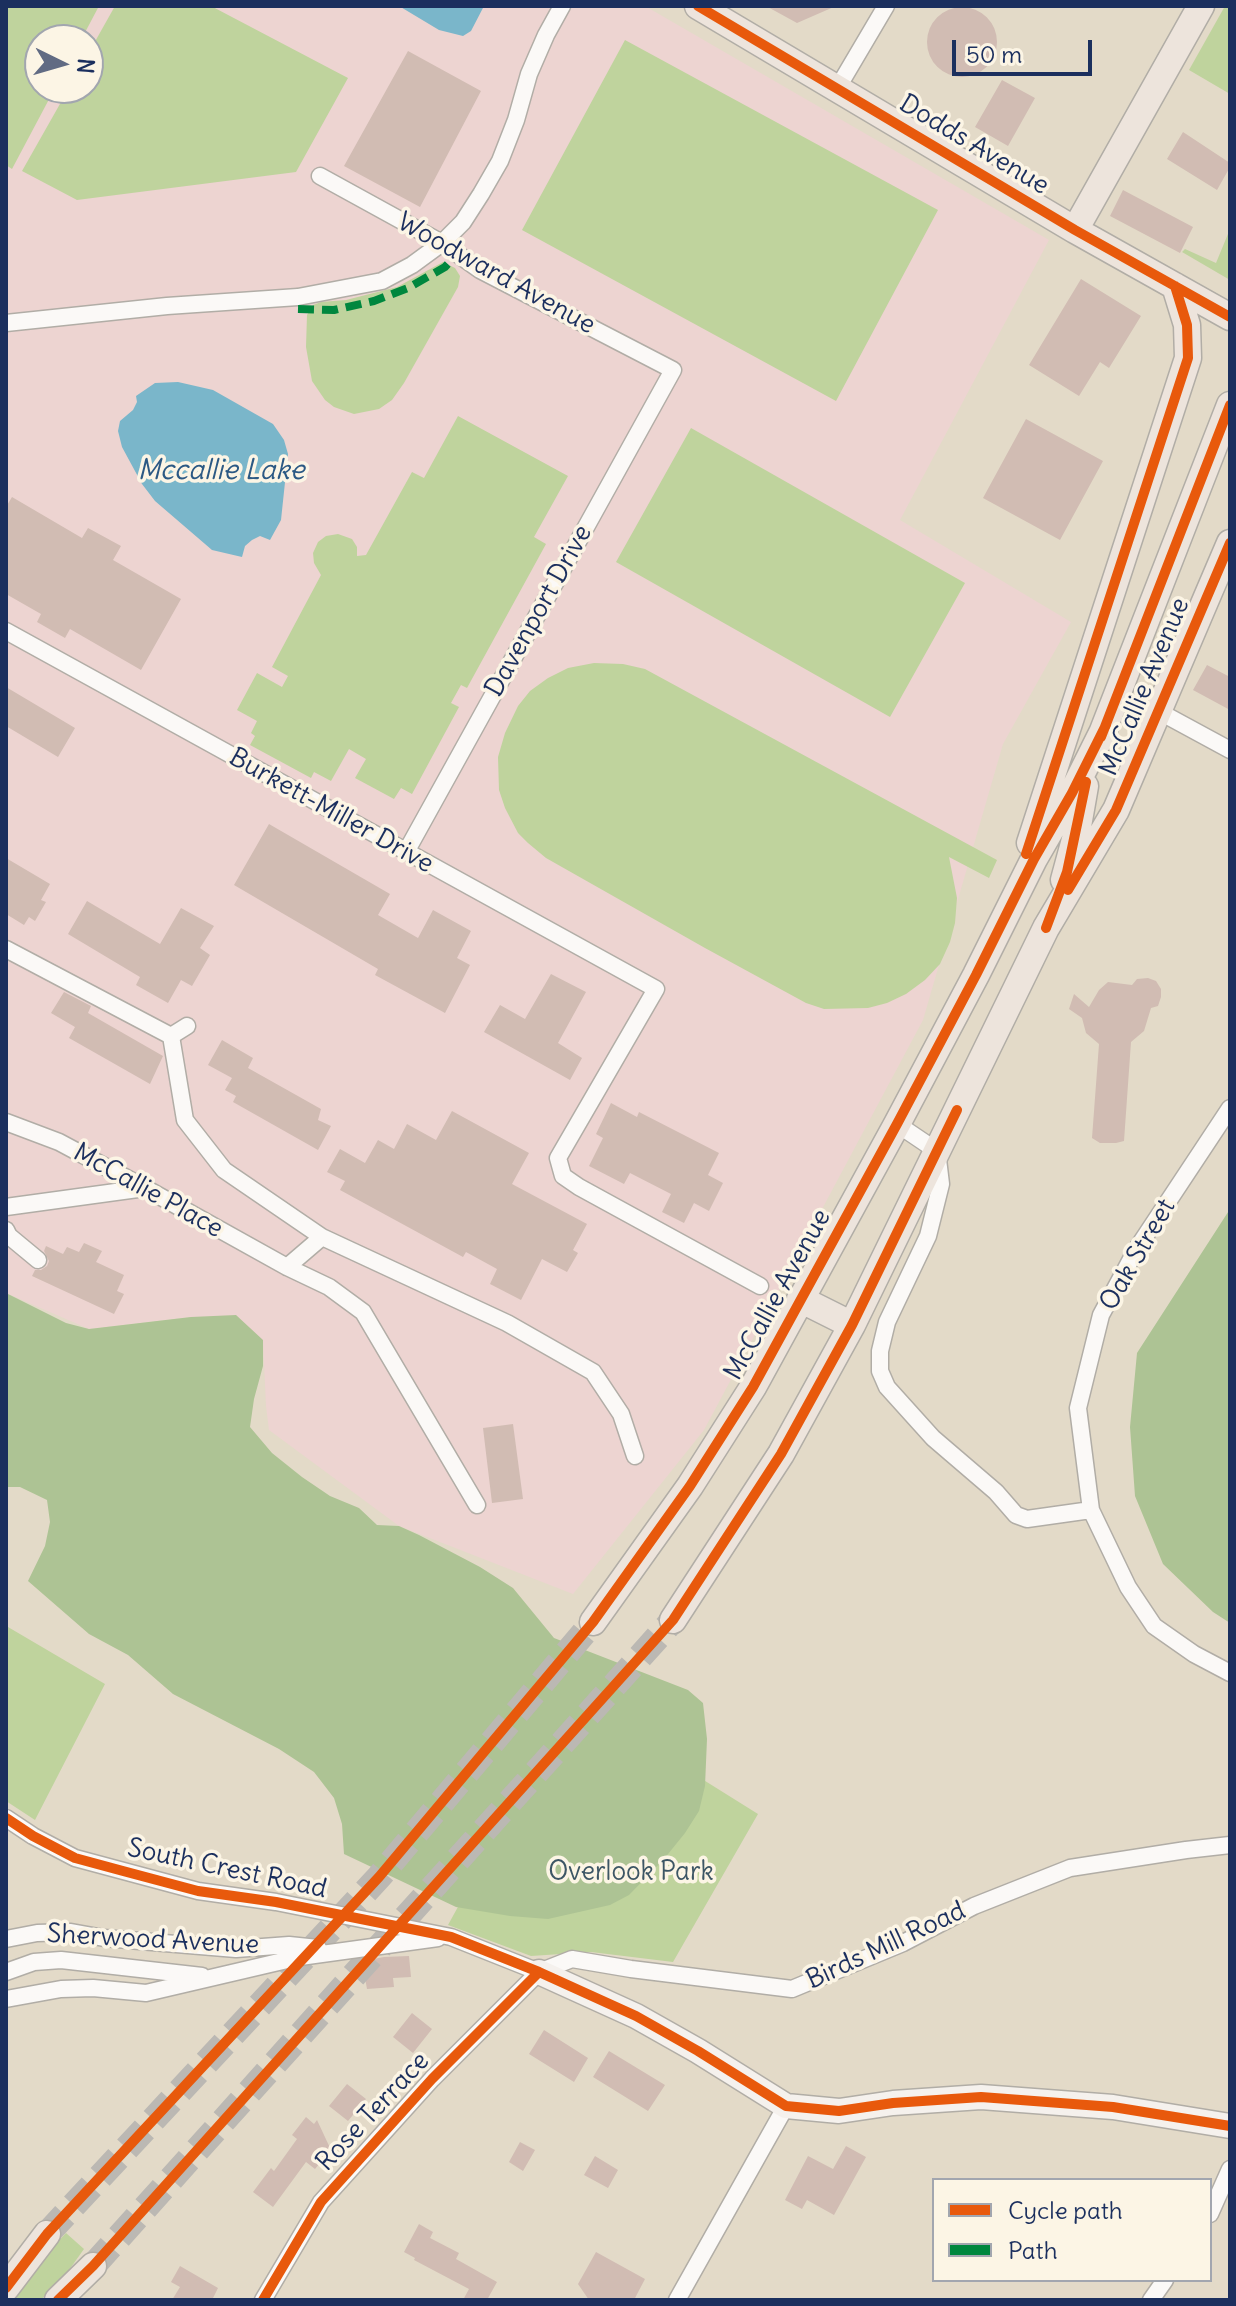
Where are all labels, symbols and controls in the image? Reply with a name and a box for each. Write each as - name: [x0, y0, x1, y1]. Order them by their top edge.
- north arrow: [24, 24, 104, 104]
- scale bar: [956, 24, 1096, 74]
- text: 50 m: [966, 39, 1022, 69]
- text: N: [71, 57, 101, 75]
- street label: Dodds Avenue: [894, 88, 1054, 202]
- street label: Woodward Avenue: [392, 207, 600, 341]
- water label: Mccallie Lake: [137, 454, 305, 488]
- street label: Davenport Drive: [479, 520, 599, 702]
- street label: McCallie Avenue: [1093, 593, 1197, 781]
- street label: Burkett-Miller Drive: [223, 742, 439, 880]
- street label: McCallie Place: [68, 1137, 228, 1245]
- street label: Oak Street: [1094, 1194, 1182, 1316]
- street label: McCallie Avenue: [718, 1204, 838, 1386]
- street label: South Crest Road: [125, 1833, 329, 1905]
- park label: Overlook Park: [548, 1857, 714, 1889]
- street label: Birds Mill Road: [801, 1895, 971, 1997]
- street label: Sherwood Avenue: [46, 1919, 260, 1961]
- street label: Rose Terrace: [310, 2046, 436, 2178]
- legend: [932, 2178, 1212, 2282]
- text: Cycle path: [1008, 2195, 1123, 2225]
- text: Path: [1008, 2235, 1058, 2265]

